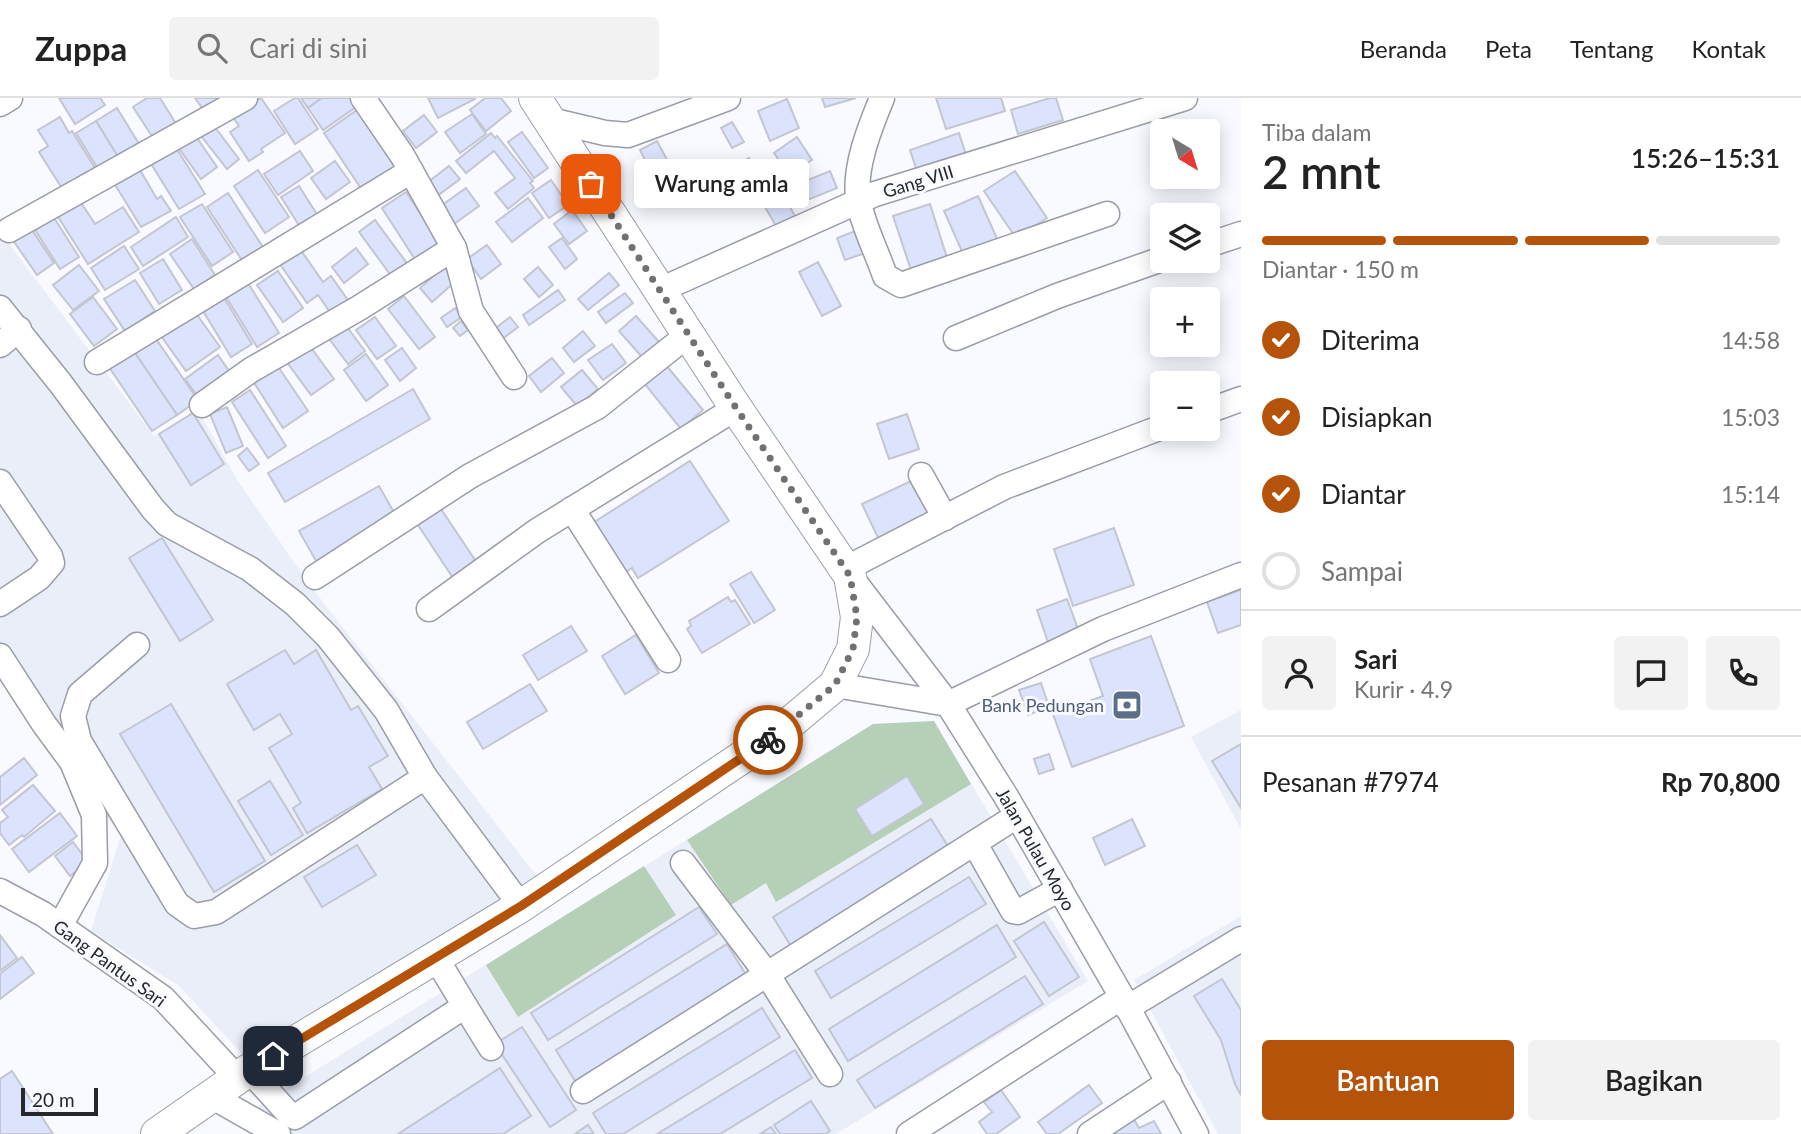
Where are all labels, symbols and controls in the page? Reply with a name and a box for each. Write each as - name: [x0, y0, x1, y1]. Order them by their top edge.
- search box: [169, 17, 659, 80]
- text: Zuppa: [35, 28, 127, 68]
- icon: search: [193, 29, 231, 67]
- text: Cari di sini: [249, 32, 368, 64]
- text: Beranda: [1360, 34, 1447, 63]
- text: Peta: [1485, 34, 1532, 63]
- text: Tentang: [1570, 34, 1653, 63]
- text: Kontak: [1691, 34, 1766, 63]
- text: Tiba dalam: [1262, 118, 1371, 146]
- north arrow: [1150, 119, 1220, 189]
- map controls: [1150, 119, 1220, 441]
- text: 15:26–15:31: [1631, 142, 1780, 174]
- text: 2 mnt: [1262, 144, 1381, 199]
- pin: [561, 154, 621, 214]
- callout: Warung amla: [633, 160, 808, 208]
- street label: Gang VIII: [880, 160, 956, 202]
- icon: bag: [572, 165, 610, 203]
- text: Warung amla: [654, 169, 789, 197]
- button: layers: [1150, 203, 1220, 273]
- text: Diantar · 150 m: [1262, 255, 1419, 283]
- button: +: [1150, 287, 1220, 357]
- icon: check: [1262, 321, 1300, 359]
- text: Diterima: [1321, 324, 1420, 356]
- text: 14:58: [1721, 326, 1780, 354]
- button: −: [1150, 371, 1220, 441]
- icon: check: [1262, 398, 1300, 436]
- text: Disiapkan: [1321, 401, 1432, 433]
- text: 15:03: [1721, 403, 1780, 431]
- icon: check: [1262, 475, 1300, 513]
- text: Diantar: [1321, 478, 1406, 510]
- text: 15:14: [1721, 480, 1780, 508]
- text: Sampai: [1321, 555, 1403, 587]
- button: person: [1262, 636, 1336, 710]
- button: chat: [1614, 636, 1688, 710]
- button: phone: [1706, 636, 1780, 710]
- text: Sari: [1354, 643, 1398, 675]
- text: Kurir · 4.9: [1354, 675, 1453, 703]
- bank icon: Bank Pedungan: [1110, 688, 1144, 722]
- place label: Bank Pedungan: [981, 694, 1104, 716]
- courier: [733, 705, 803, 775]
- icon: bike: [749, 721, 787, 759]
- text: Pesanan #7974: [1262, 766, 1439, 798]
- text: Rp 70,800: [1661, 766, 1780, 798]
- street label: Jalan Pulau Moyo: [992, 784, 1080, 914]
- street label: Gang Pantus Sari: [49, 915, 171, 1011]
- pin: [243, 1026, 303, 1086]
- icon: home: [254, 1037, 292, 1075]
- button: Bantuan: [1262, 1040, 1514, 1120]
- button: Bagikan: [1528, 1040, 1780, 1120]
- scale bar: [21, 1085, 98, 1117]
- text: 20 m: [32, 1088, 75, 1111]

